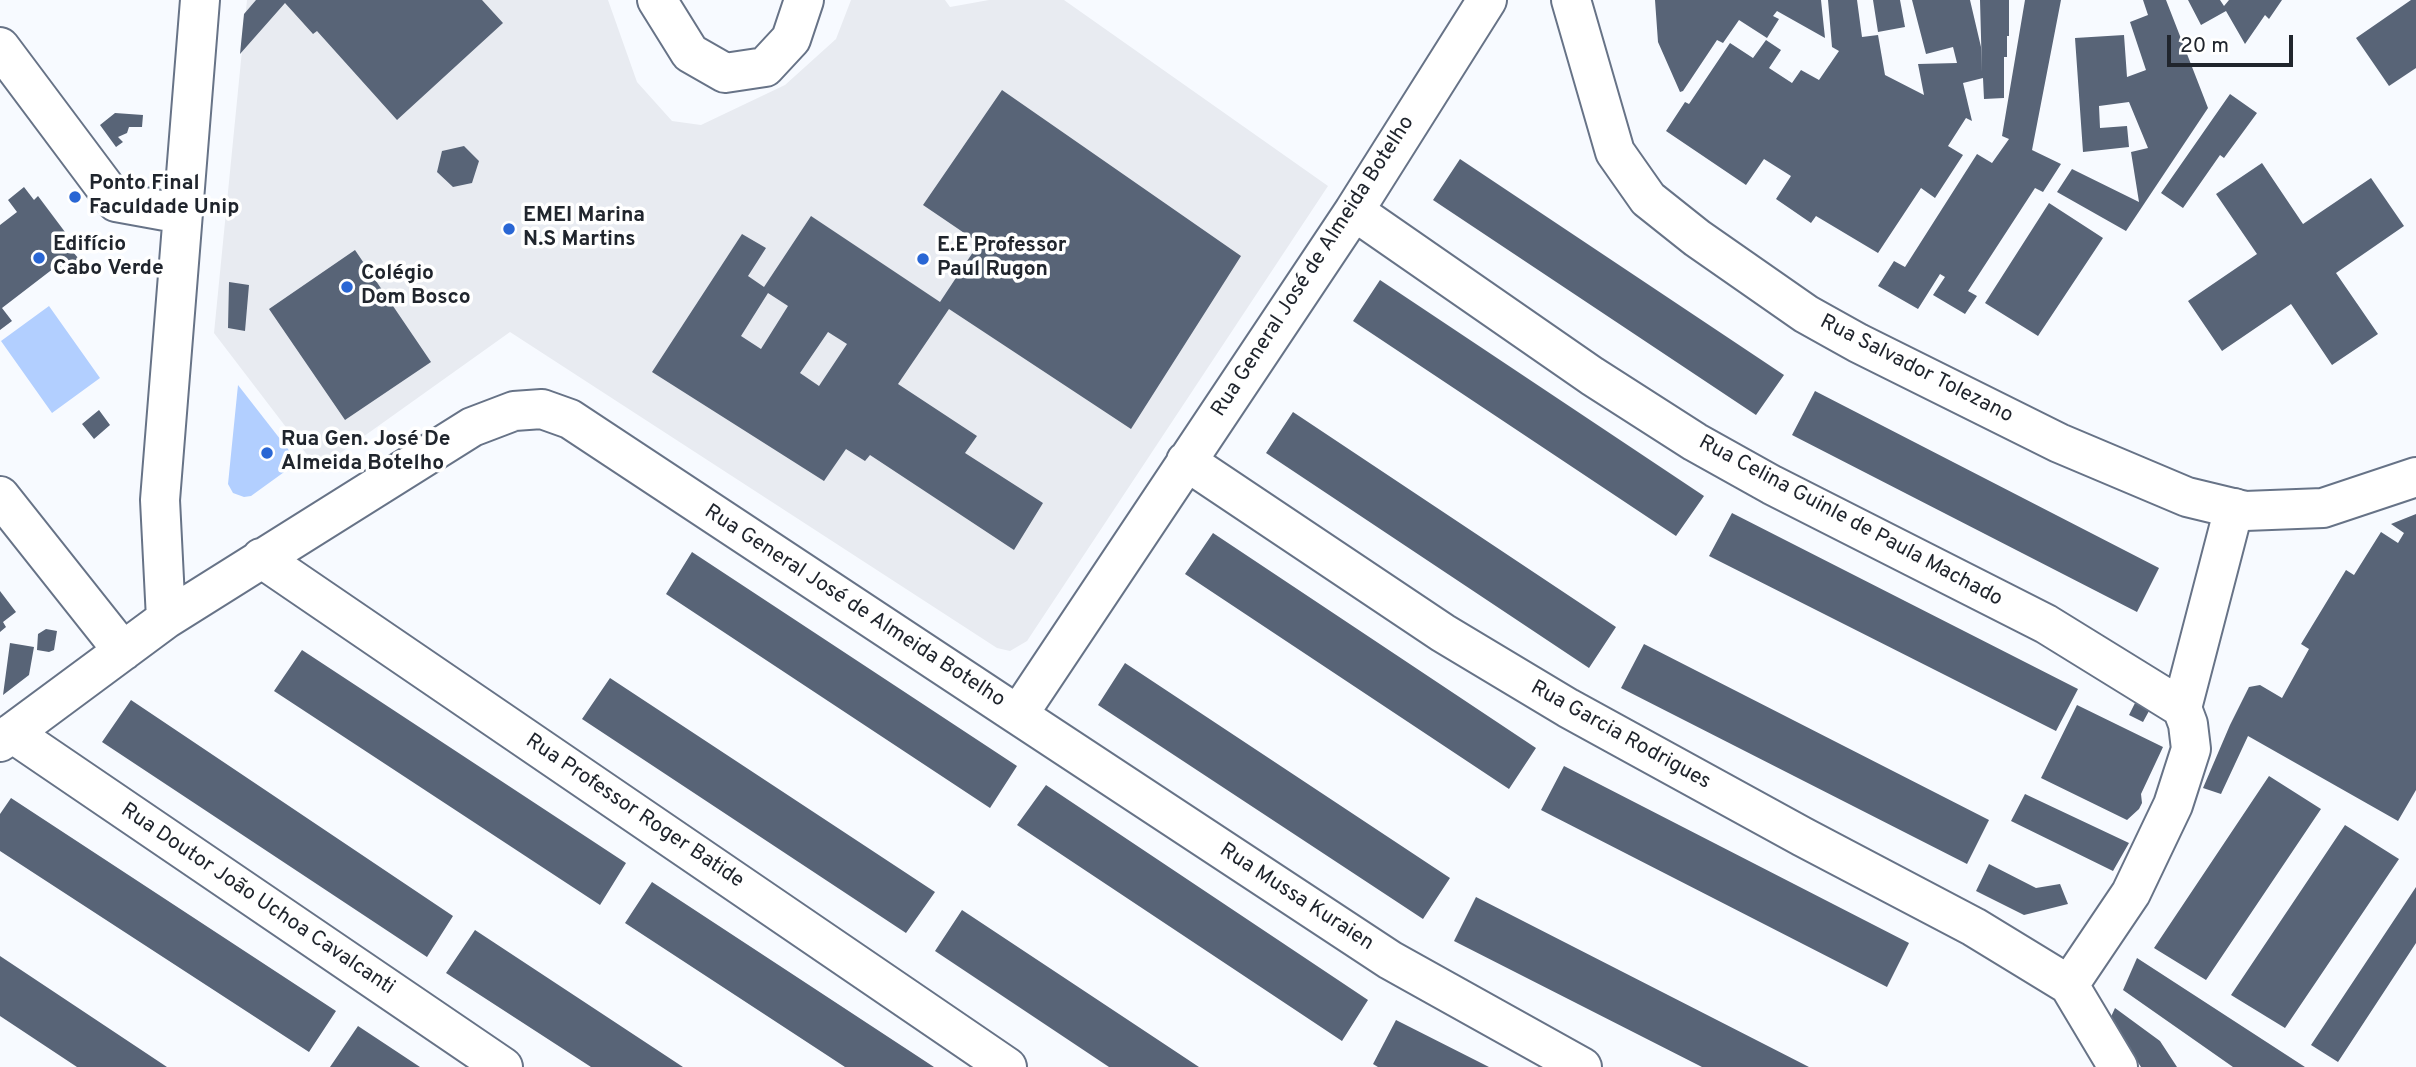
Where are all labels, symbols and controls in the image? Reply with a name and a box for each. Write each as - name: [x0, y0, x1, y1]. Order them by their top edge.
- scale bar: [2171, 21, 2297, 65]
- text: 20 m: [2180, 33, 2229, 60]
- street label: Rua General José de Almeida Botelho: [1207, 112, 1421, 422]
- place label: Ponto Final Faculdade Unip: [89, 172, 239, 222]
- marker: Ponto Final Faculdade Unip: [67, 189, 83, 205]
- place label: EMEI Marina N.S Martins: [523, 204, 645, 254]
- marker: EMEI Marina N.S Martins: [501, 221, 517, 237]
- place label: Edifício Cabo Verde: [53, 233, 164, 283]
- place label: E.E Professor Paul Rugon: [937, 234, 1066, 284]
- marker: Edifício Cabo Verde: [31, 250, 47, 266]
- marker: E.E Professor Paul Rugon: [915, 251, 931, 267]
- place label: Colégio Dom Bosco: [361, 262, 471, 312]
- marker: Colégio Dom Bosco: [339, 279, 355, 295]
- street label: Rua Salvador Tolezano: [1815, 310, 2017, 430]
- place label: Rua Gen. José De Almeida Botelho: [281, 428, 450, 478]
- street label: Rua Celina Guinle de Paula Machado: [1694, 431, 2006, 613]
- marker: Rua Gen. José De Almeida Botelho: [259, 445, 275, 461]
- street label: Rua General José de Almeida Botelho: [699, 500, 1009, 714]
- street label: Rua Garcia Rodrigues: [1526, 676, 1714, 796]
- street label: Rua Professor Roger Batide: [520, 729, 748, 895]
- street label: Rua Doutor João Uchoa Cavalcanti: [115, 799, 399, 1001]
- street label: Rua Mussa Kuraien: [1214, 839, 1378, 957]

